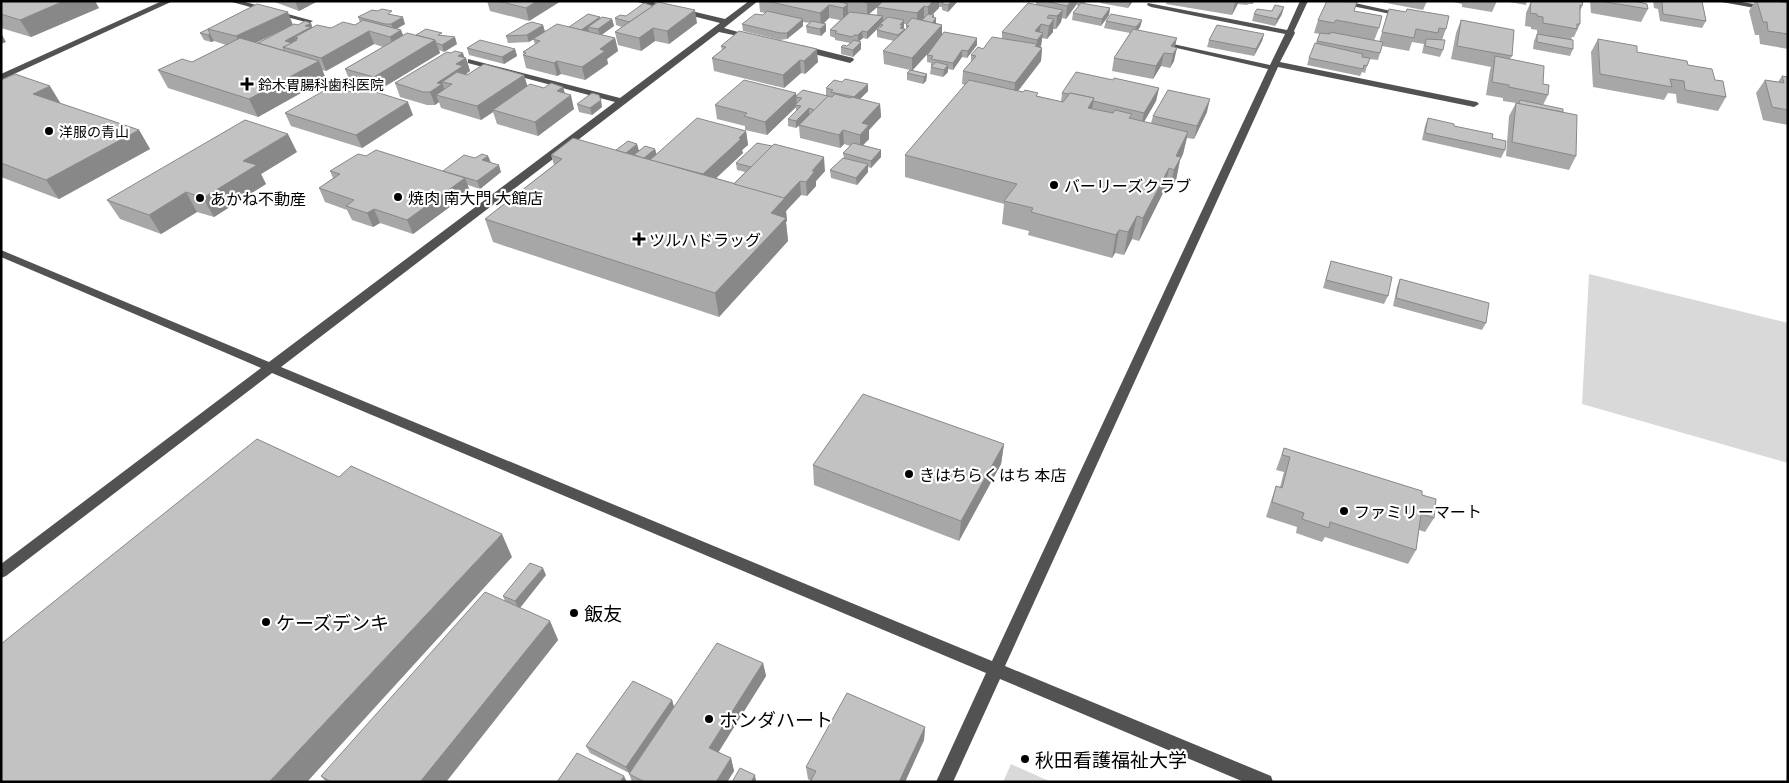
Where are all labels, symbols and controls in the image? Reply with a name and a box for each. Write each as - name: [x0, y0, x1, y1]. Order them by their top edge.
- place label: 鈴木胃腸科歯科医院: [258, 76, 384, 93]
- marker: 鈴木胃腸科歯科医院: [240, 77, 254, 91]
- place label: 洋服の青山: [59, 123, 129, 140]
- marker: 洋服の青山: [43, 125, 55, 137]
- place label: バーリーズクラブ: [1064, 176, 1191, 195]
- marker: バーリーズクラブ: [1048, 179, 1060, 191]
- place label: 焼肉 南大門 大館店: [408, 188, 543, 207]
- place label: あかね不動産: [210, 189, 306, 208]
- marker: 焼肉 南大門 大館店: [392, 191, 404, 203]
- marker: あかね不動産: [194, 192, 206, 204]
- place label: ツルハドラッグ: [649, 230, 761, 249]
- marker: ツルハドラッグ: [633, 233, 645, 245]
- place label: きはちらくはち 本店: [919, 465, 1067, 484]
- marker: きはちらくはち 本店: [903, 468, 915, 480]
- place label: ファミリーマート: [1354, 502, 1482, 521]
- marker: ファミリーマート: [1338, 505, 1350, 517]
- place label: 飯友: [584, 602, 622, 625]
- marker: 飯友: [568, 607, 580, 619]
- place label: ケーズデンキ: [276, 611, 389, 634]
- marker: ケーズデンキ: [260, 616, 272, 628]
- place label: ホンダハート: [719, 708, 833, 731]
- marker: ホンダハート: [703, 713, 715, 725]
- place label: 秋田看護福祉大学: [1035, 748, 1187, 771]
- marker: 秋田看護福祉大学: [1019, 753, 1031, 765]

